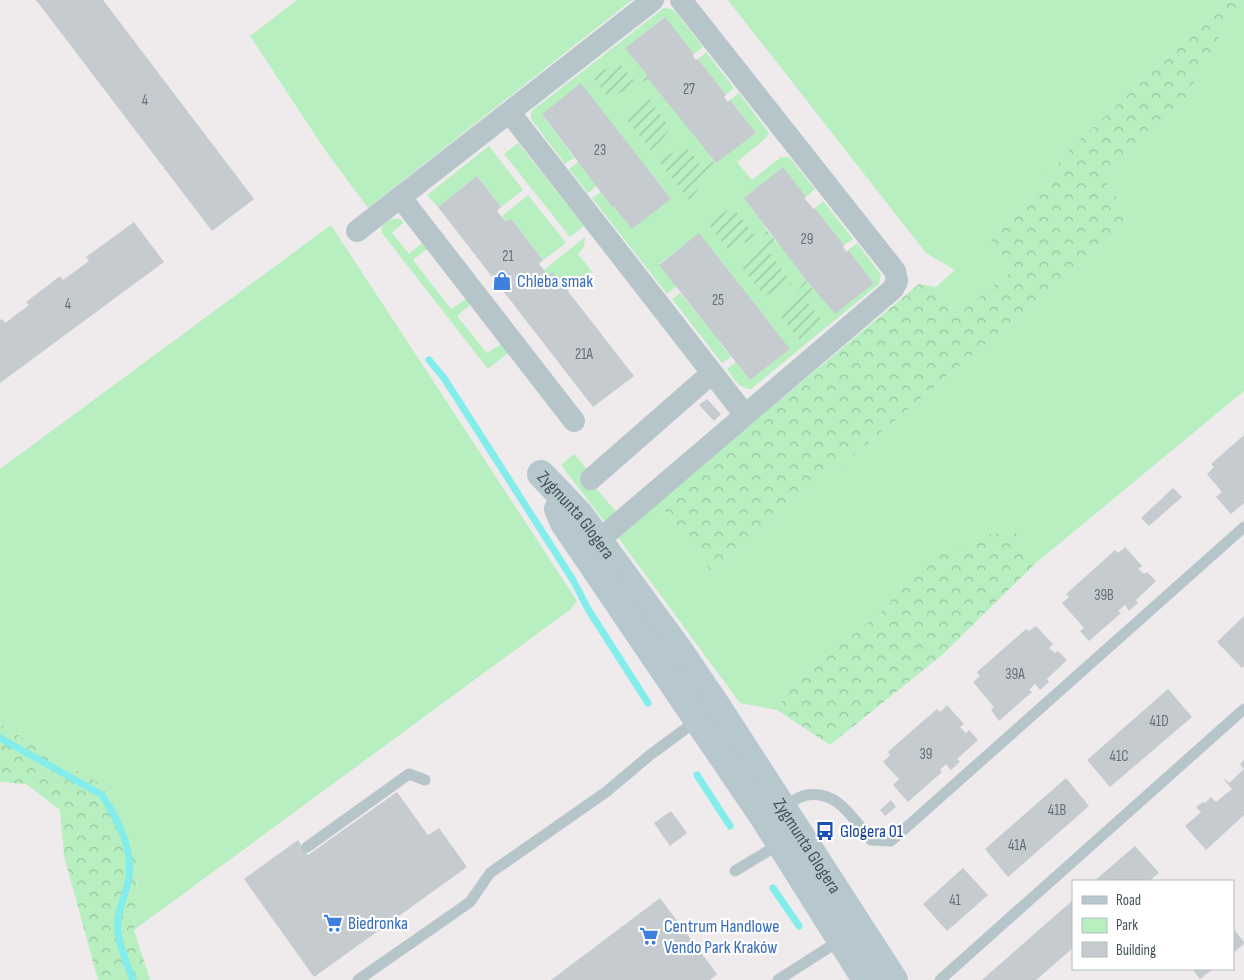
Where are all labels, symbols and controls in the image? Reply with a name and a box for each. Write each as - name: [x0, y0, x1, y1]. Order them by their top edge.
- house number: 27: [683, 80, 695, 99]
- house number: 4: [142, 91, 148, 110]
- house number: 23: [594, 141, 606, 160]
- house number: 29: [801, 230, 813, 249]
- house number: 21: [502, 247, 514, 266]
- shop icon: Chleba smak: [491, 270, 513, 292]
- place label: Chleba smak: [517, 271, 593, 292]
- house number: 25: [712, 291, 724, 310]
- house number: 4: [65, 295, 71, 314]
- house number: 21A: [575, 345, 594, 364]
- street label: Zygmunta Glogera: [533, 467, 619, 563]
- house number: 39B: [1094, 586, 1114, 605]
- house number: 39A: [1005, 665, 1025, 684]
- house number: 41D: [1149, 712, 1169, 731]
- house number: 39: [920, 745, 932, 764]
- house number: 41C: [1110, 747, 1128, 766]
- street label: Zygmunta Glogera: [768, 795, 845, 898]
- house number: 41B: [1048, 801, 1066, 820]
- bus stop icon: Glogera 01: [814, 820, 836, 842]
- place label: Glogera 01: [840, 821, 904, 842]
- house number: 41A: [1008, 836, 1027, 855]
- legend: [1072, 880, 1234, 970]
- house number: 41: [949, 891, 962, 910]
- text: Road: [1116, 891, 1141, 910]
- supermarket icon: Biedronka: [322, 912, 344, 934]
- place label: Biedronka: [348, 913, 408, 934]
- place label: Centrum Handlowe Vendo Park Kraków: [664, 916, 780, 958]
- text: Park: [1116, 916, 1138, 935]
- supermarket icon: Centrum Handlowe Vendo Park Kraków: [638, 925, 660, 947]
- text: Building: [1116, 941, 1156, 960]

